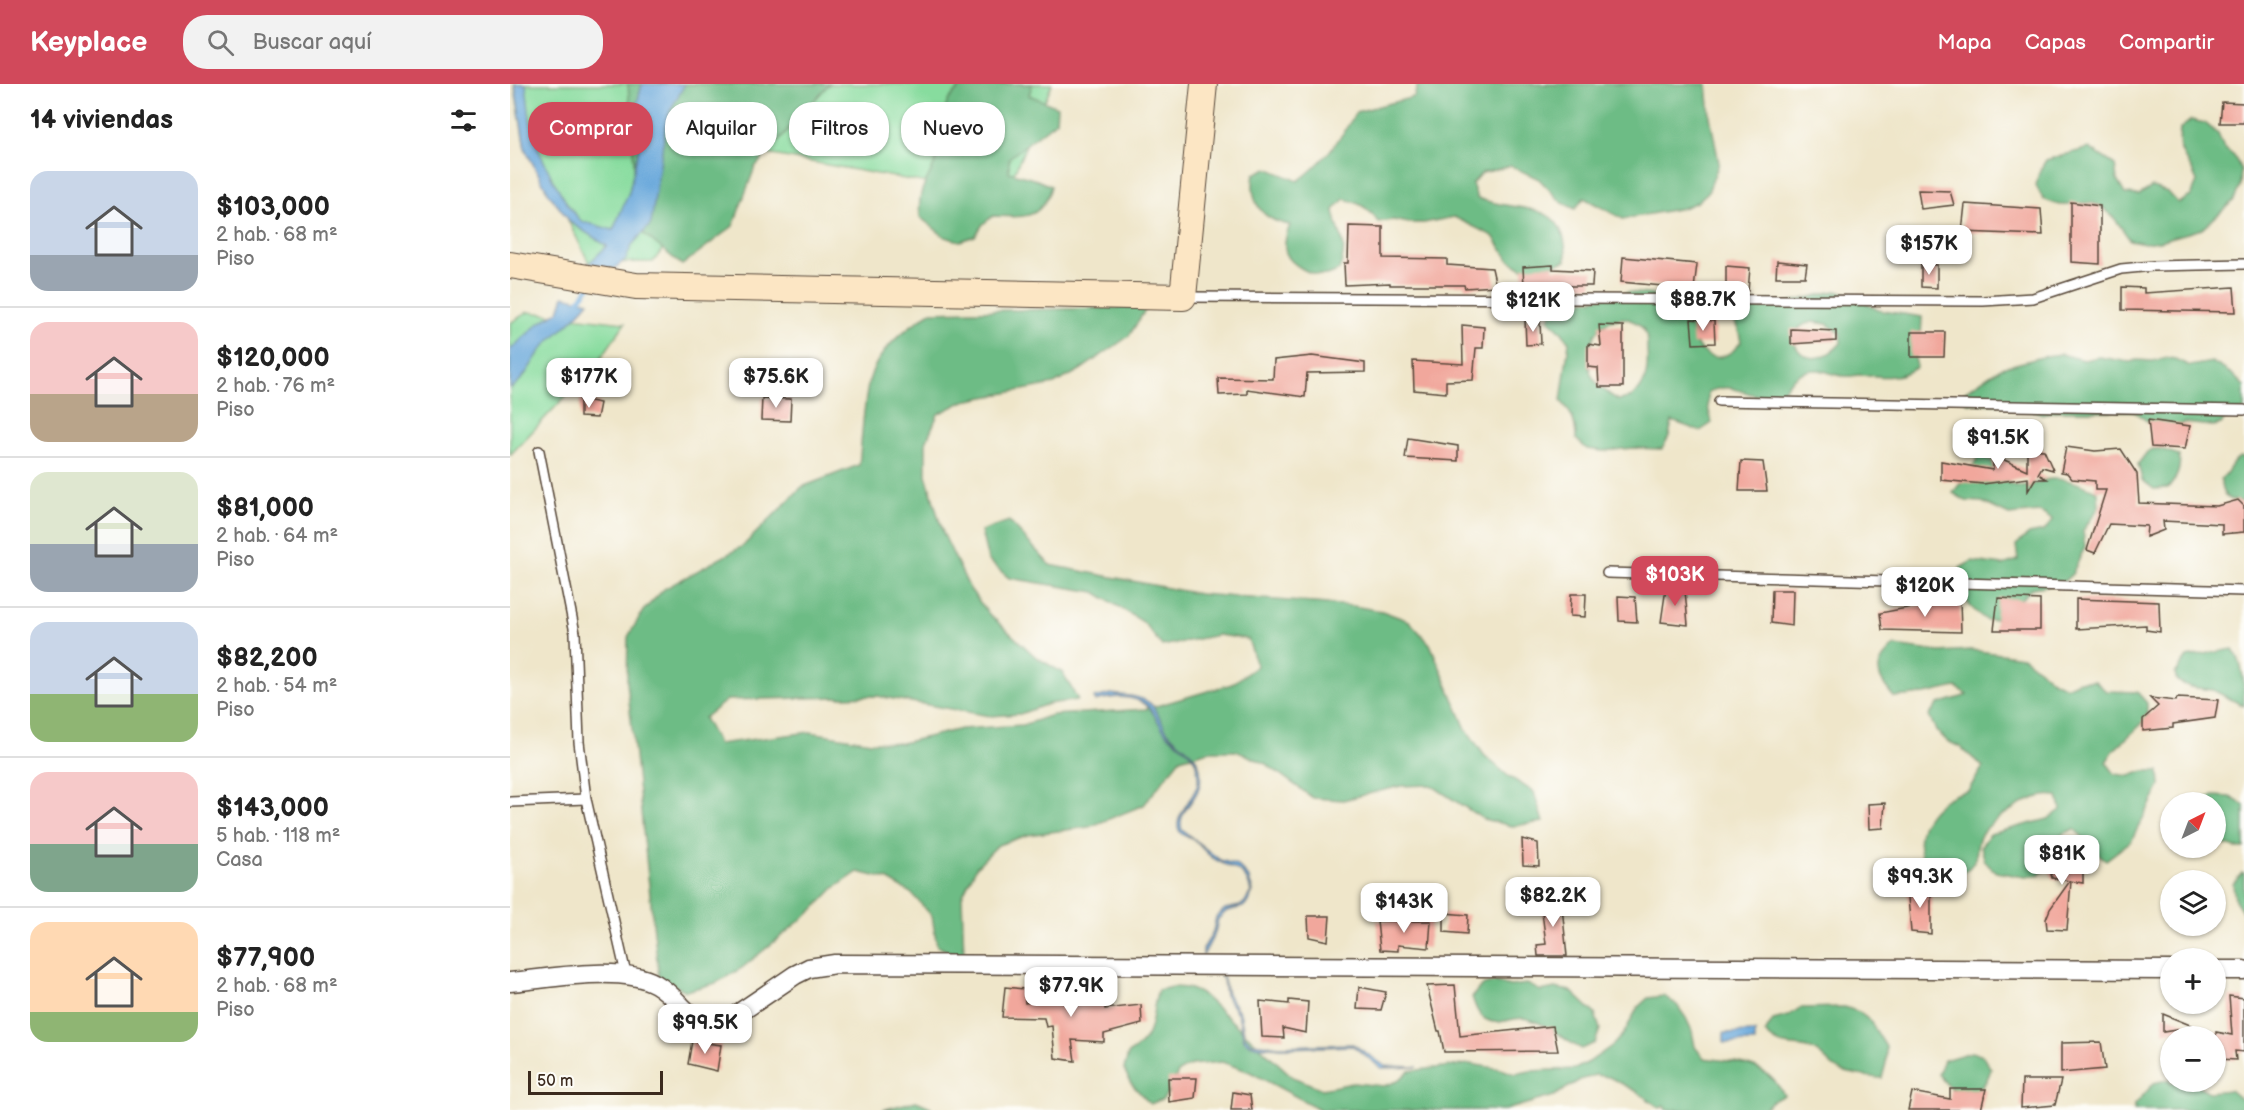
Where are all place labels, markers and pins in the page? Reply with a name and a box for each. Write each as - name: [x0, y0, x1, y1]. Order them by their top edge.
- pin: $157K: [1887, 225, 1971, 276]
- pin: $88.7K: [1654, 281, 1752, 332]
- pin: $121K: [1491, 282, 1575, 333]
- pin: $177K: [547, 358, 631, 409]
- pin: $75.6K: [727, 358, 825, 409]
- pin: $91.5K: [1949, 419, 2047, 470]
- pin: $103K: [1633, 556, 1717, 607]
- pin: $120K: [1883, 567, 1967, 618]
- pin: $81K: [2026, 835, 2098, 886]
- pin: $99.3K: [1871, 858, 1969, 909]
- pin: $82.2K: [1504, 877, 1602, 928]
- pin: $143K: [1362, 883, 1446, 934]
- pin: $77.9K: [1022, 967, 1120, 1018]
- pin: $99.5K: [656, 1004, 754, 1055]

